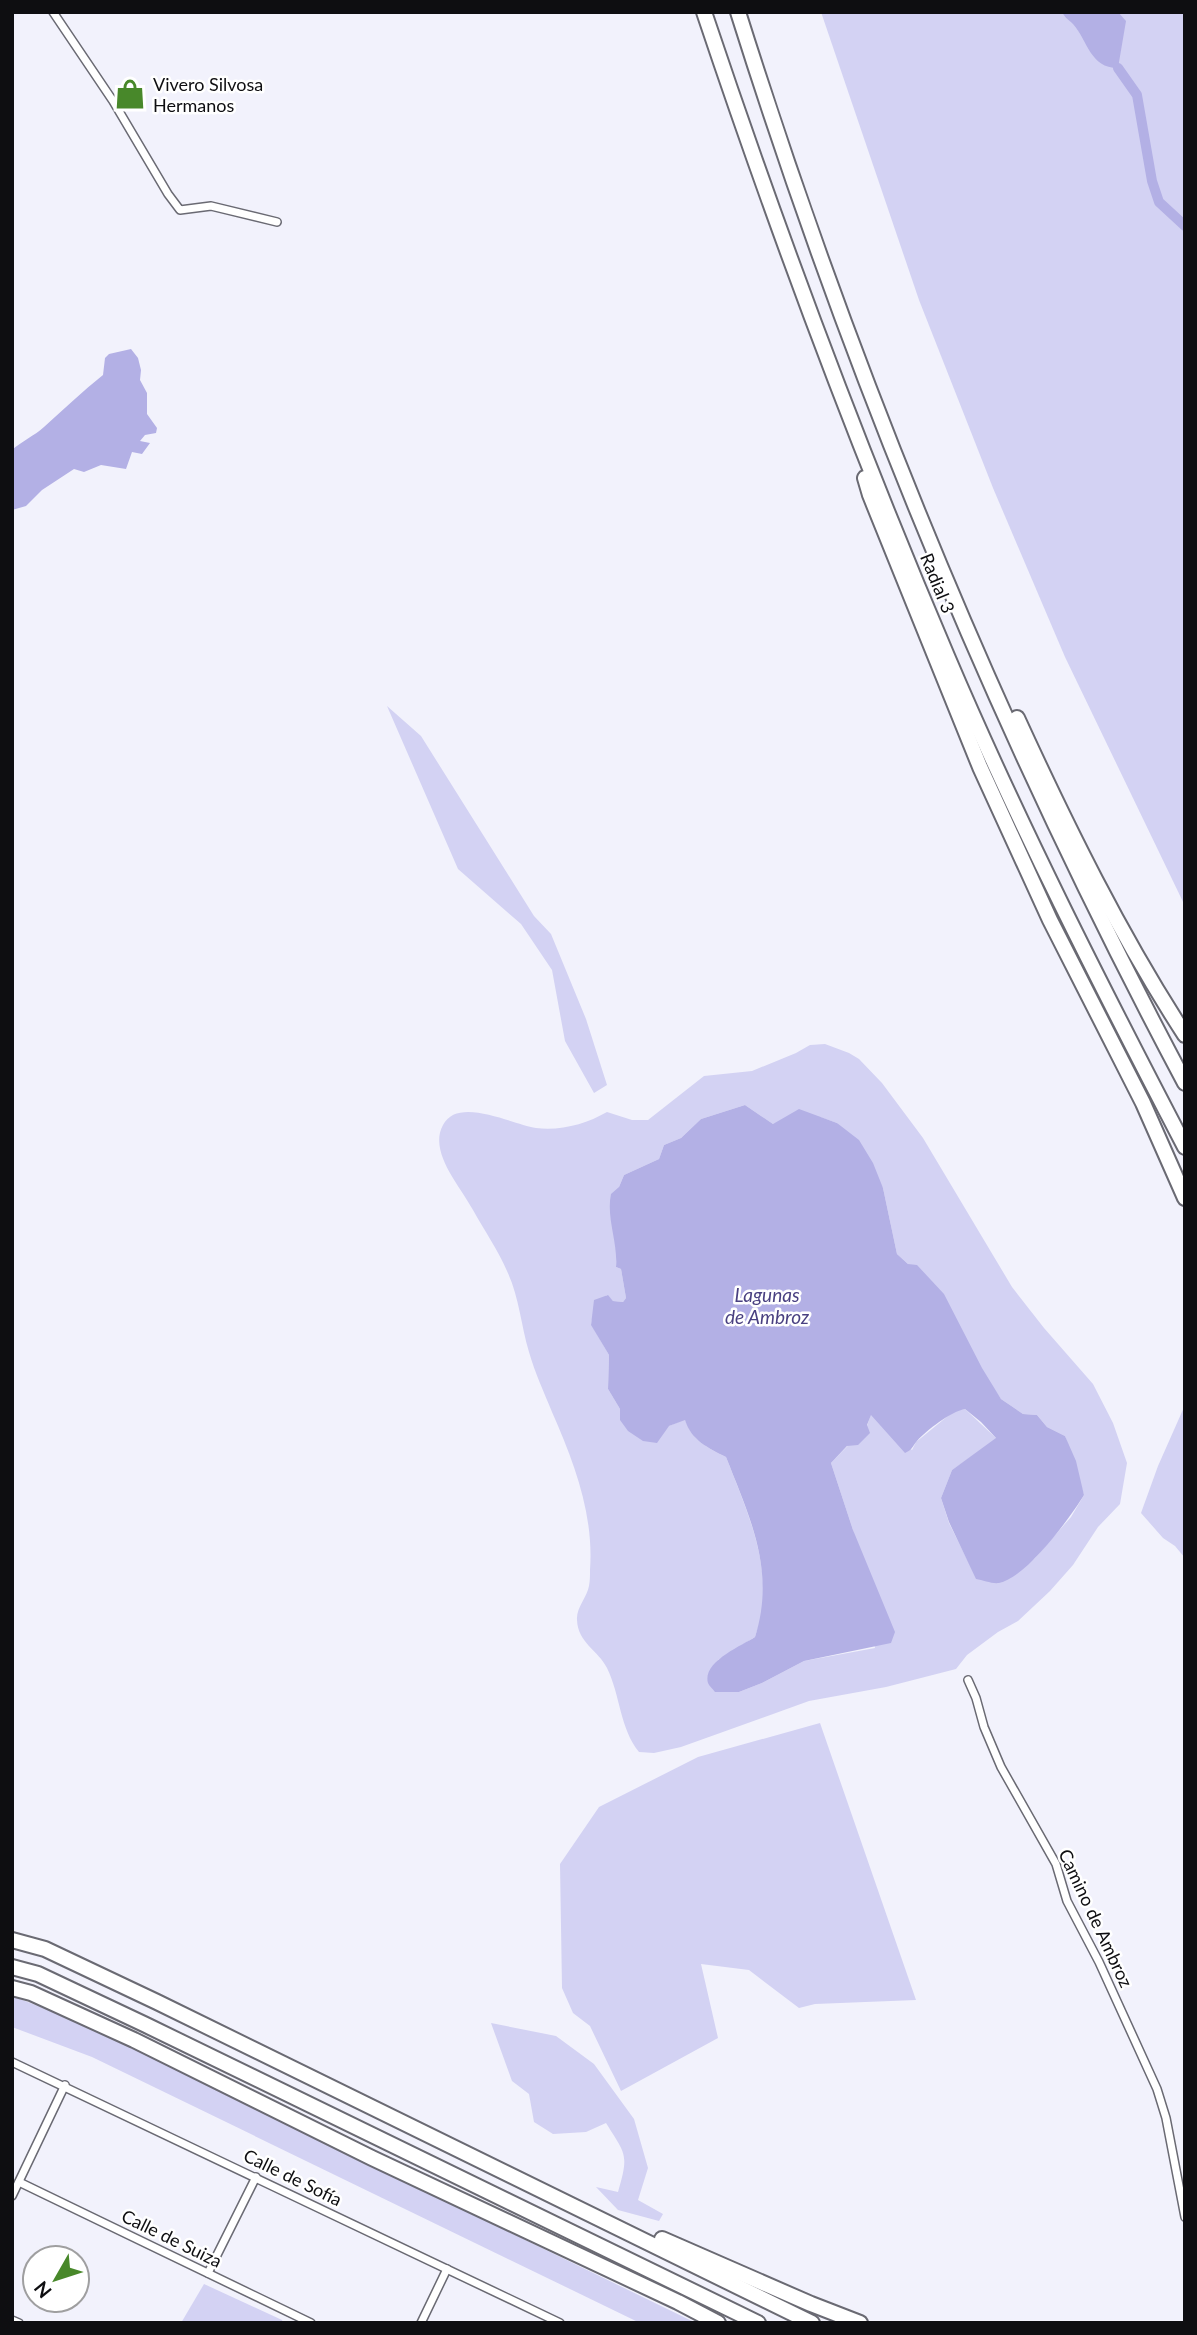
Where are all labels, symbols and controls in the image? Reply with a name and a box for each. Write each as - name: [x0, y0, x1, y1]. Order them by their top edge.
- place label: Vivero Silvosa Hermanos: [153, 73, 263, 116]
- shop icon: Vivero Silvosa Hermanos: [113, 77, 147, 111]
- street label: Radial 3: [916, 550, 960, 616]
- water label: Lagunas de Ambroz: [725, 1283, 809, 1328]
- street label: Camino de Ambroz: [1054, 1845, 1138, 1991]
- street label: Calle de Sofía: [240, 2144, 346, 2210]
- street label: Calle de Suiza: [118, 2204, 226, 2272]
- north arrow: [21, 2244, 91, 2314]
- text: N: [29, 2277, 56, 2303]

